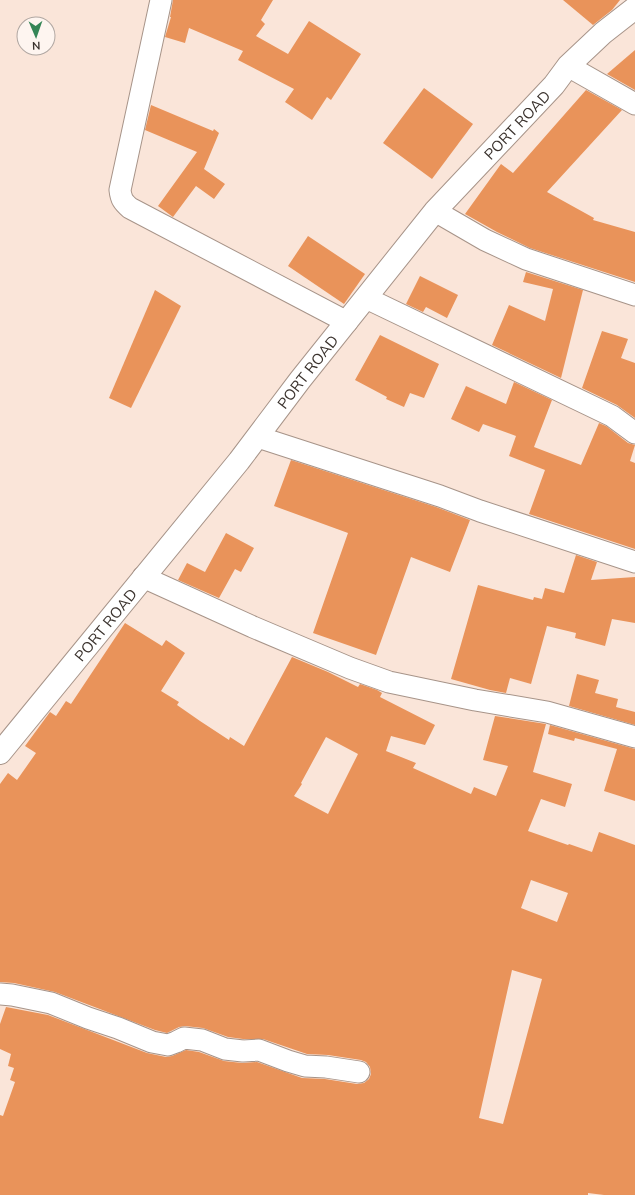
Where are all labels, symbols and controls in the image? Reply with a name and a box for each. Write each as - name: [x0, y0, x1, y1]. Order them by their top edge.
- north arrow: [16, 16, 56, 56]
- text: N: [32, 39, 41, 53]
- street label: PORT ROAD: [479, 86, 554, 163]
- street label: PORT ROAD: [273, 331, 342, 412]
- street label: PORT ROAD: [70, 584, 140, 665]

